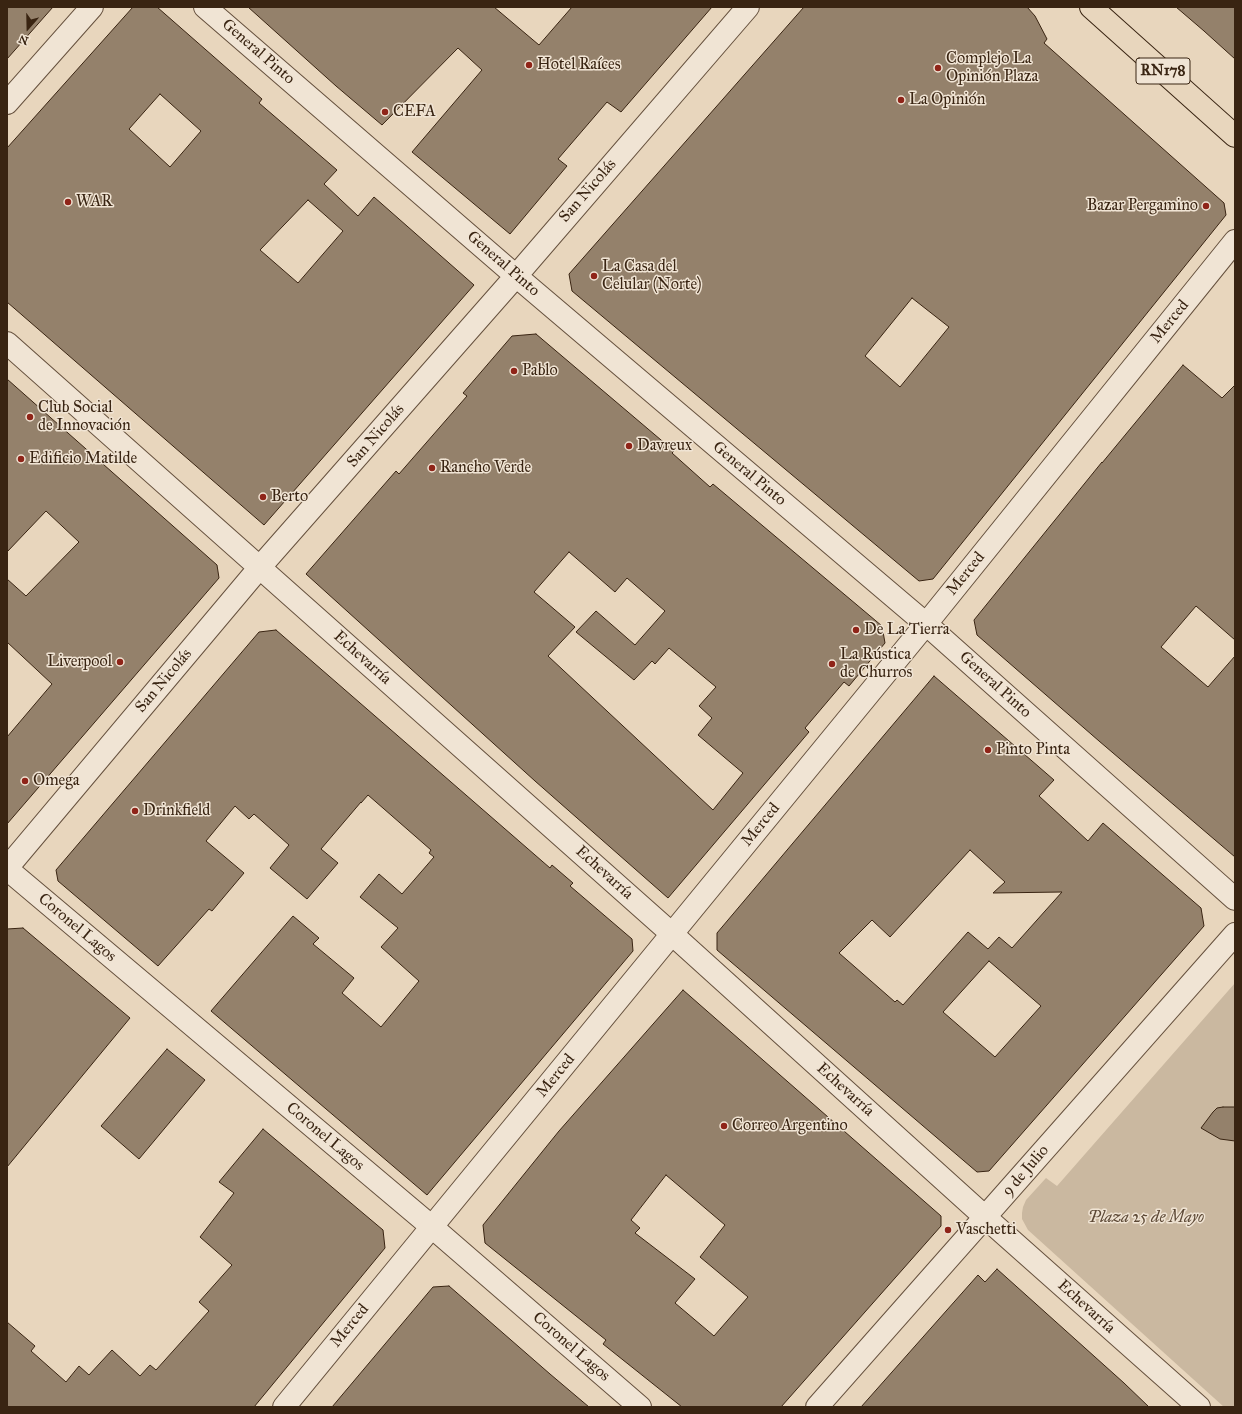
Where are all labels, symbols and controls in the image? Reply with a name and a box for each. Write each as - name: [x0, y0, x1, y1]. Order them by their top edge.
- north arrow: [8, 8, 48, 48]
- street label: General Pinto: [218, 15, 298, 89]
- text: N: [17, 32, 30, 47]
- place label: Complejo La Opinión Plaza: [946, 49, 1038, 87]
- place label: Hotel Raíces: [537, 55, 621, 75]
- road number: RN178: [1136, 58, 1190, 84]
- marker: Hotel Raíces: [524, 60, 534, 70]
- marker: Complejo La Opinión Plaza: [933, 63, 943, 73]
- place label: La Opinión: [909, 90, 985, 110]
- marker: La Opinión: [896, 95, 906, 105]
- place label: CEFA: [393, 102, 436, 122]
- marker: CEFA: [380, 107, 390, 117]
- street label: San Nicolás: [555, 155, 621, 227]
- place label: WAR: [76, 192, 113, 212]
- place label: Bazar Pergamino: [1087, 196, 1198, 216]
- marker: WAR: [63, 197, 73, 207]
- marker: Bazar Pergamino: [1201, 201, 1211, 211]
- street label: General Pinto: [463, 227, 543, 301]
- place label: La Casa del Celular (Norte): [602, 257, 702, 295]
- marker: La Casa del Celular (Norte): [589, 271, 599, 281]
- street label: Merced: [1147, 296, 1193, 348]
- place label: Pablo: [522, 361, 558, 381]
- marker: Pablo: [509, 366, 519, 376]
- place label: Club Social de Innovación: [38, 398, 131, 436]
- street label: San Nicolás: [343, 400, 409, 472]
- marker: Club Social de Innovación: [25, 412, 35, 422]
- place label: Davreux: [637, 436, 692, 456]
- street label: General Pinto: [708, 438, 790, 510]
- marker: Davreux: [624, 441, 634, 451]
- place label: Edificio Matilde: [29, 449, 137, 469]
- marker: Edificio Matilde: [16, 454, 26, 464]
- place label: Rancho Verde: [440, 458, 531, 478]
- marker: Rancho Verde: [427, 463, 437, 473]
- place label: Berto: [271, 487, 308, 507]
- marker: Berto: [258, 492, 268, 502]
- street label: Merced: [943, 548, 989, 600]
- place label: De La Tierra: [864, 620, 949, 640]
- marker: De La Tierra: [851, 625, 861, 635]
- street label: Echevarría: [329, 627, 395, 689]
- street label: San Nicolás: [132, 645, 196, 717]
- place label: La Rústica de Churros: [840, 645, 912, 683]
- street label: General Pinto: [955, 648, 1035, 722]
- place label: Liverpool: [47, 652, 112, 672]
- marker: Liverpool: [115, 657, 125, 667]
- marker: La Rústica de Churros: [827, 659, 837, 669]
- place label: Pinto Pinta: [996, 740, 1070, 760]
- marker: Pinto Pinta: [983, 745, 993, 755]
- place label: Omega: [33, 771, 79, 791]
- marker: Omega: [20, 776, 30, 786]
- street label: Merced: [738, 799, 784, 851]
- place label: Drinkfield: [143, 801, 210, 821]
- marker: Drinkfield: [130, 806, 140, 816]
- street label: Echevarría: [571, 842, 637, 904]
- street label: Coronel Lagos: [34, 890, 120, 966]
- street label: Merced: [533, 1050, 579, 1102]
- street label: Echevarría: [812, 1059, 878, 1121]
- street label: Coronel Lagos: [282, 1099, 368, 1175]
- place label: Correo Argentino: [732, 1116, 848, 1136]
- marker: Correo Argentino: [719, 1121, 729, 1131]
- street label: 9 de Julio: [999, 1141, 1053, 1201]
- park label: Plaza 25 de Mayo: [1088, 1208, 1204, 1228]
- place label: Vaschetti: [956, 1220, 1016, 1240]
- marker: Vaschetti: [943, 1225, 953, 1235]
- street label: Echevarría: [1053, 1276, 1119, 1338]
- street label: Merced: [327, 1300, 373, 1352]
- street label: Coronel Lagos: [528, 1308, 614, 1386]

